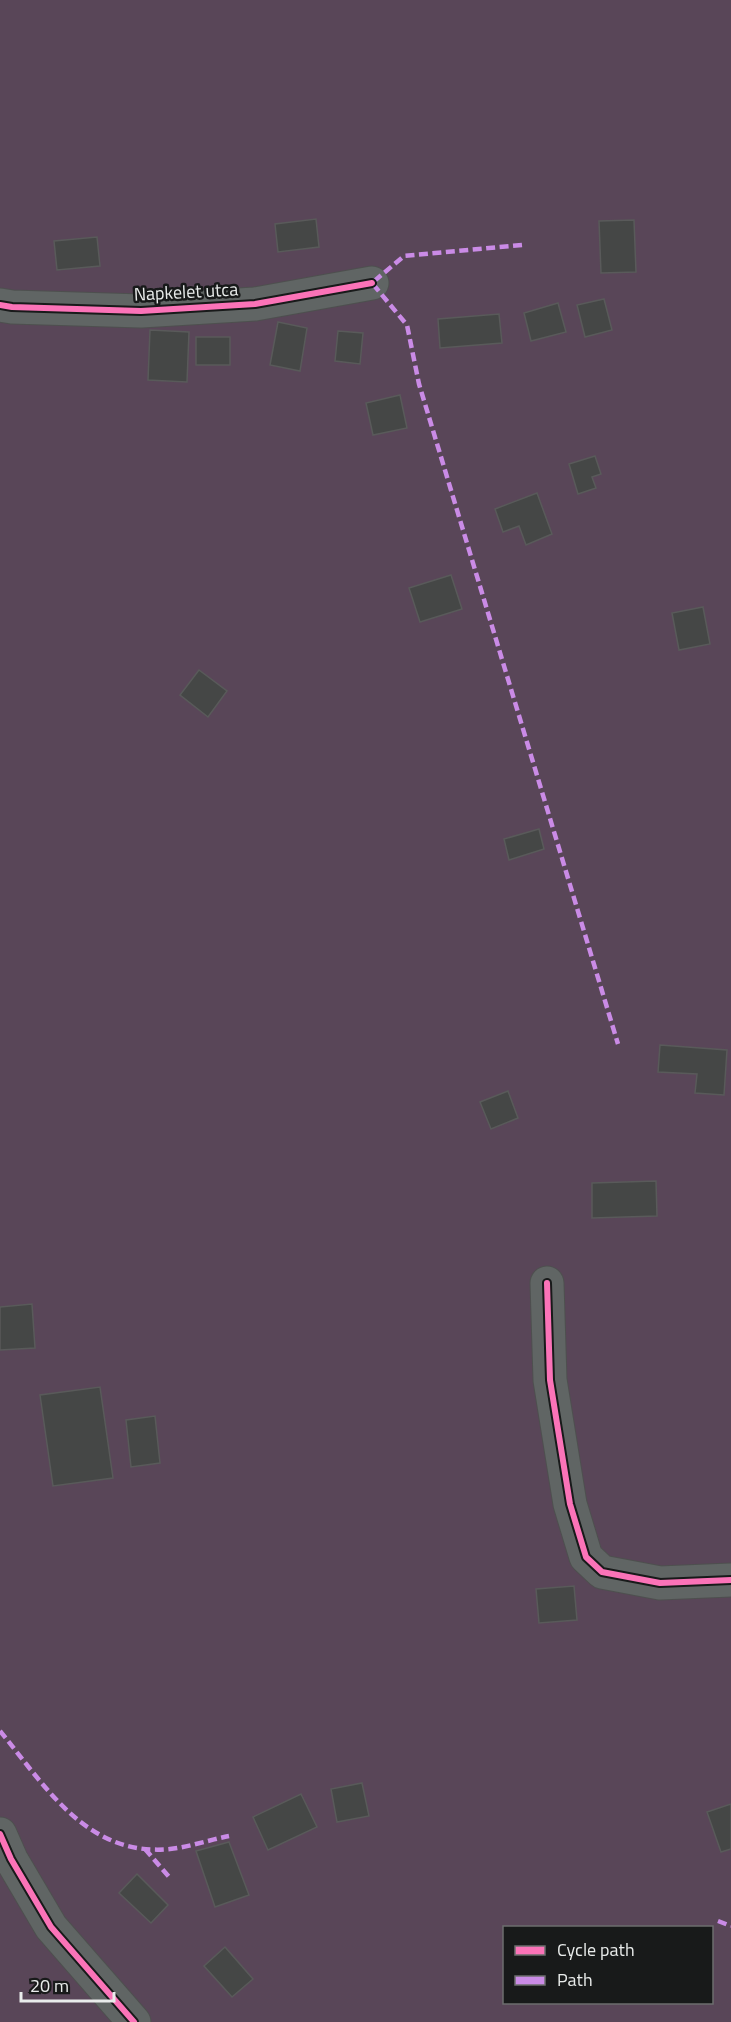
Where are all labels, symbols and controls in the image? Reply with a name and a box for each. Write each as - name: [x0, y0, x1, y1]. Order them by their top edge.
- street label: Napkelet utca: [133, 275, 239, 308]
- legend: [503, 1926, 713, 2004]
- text: Cycle path: [557, 1936, 635, 1963]
- scale bar: [21, 1965, 114, 2003]
- text: Path: [557, 1966, 593, 1993]
- text: 20 m: [30, 1972, 69, 1999]

